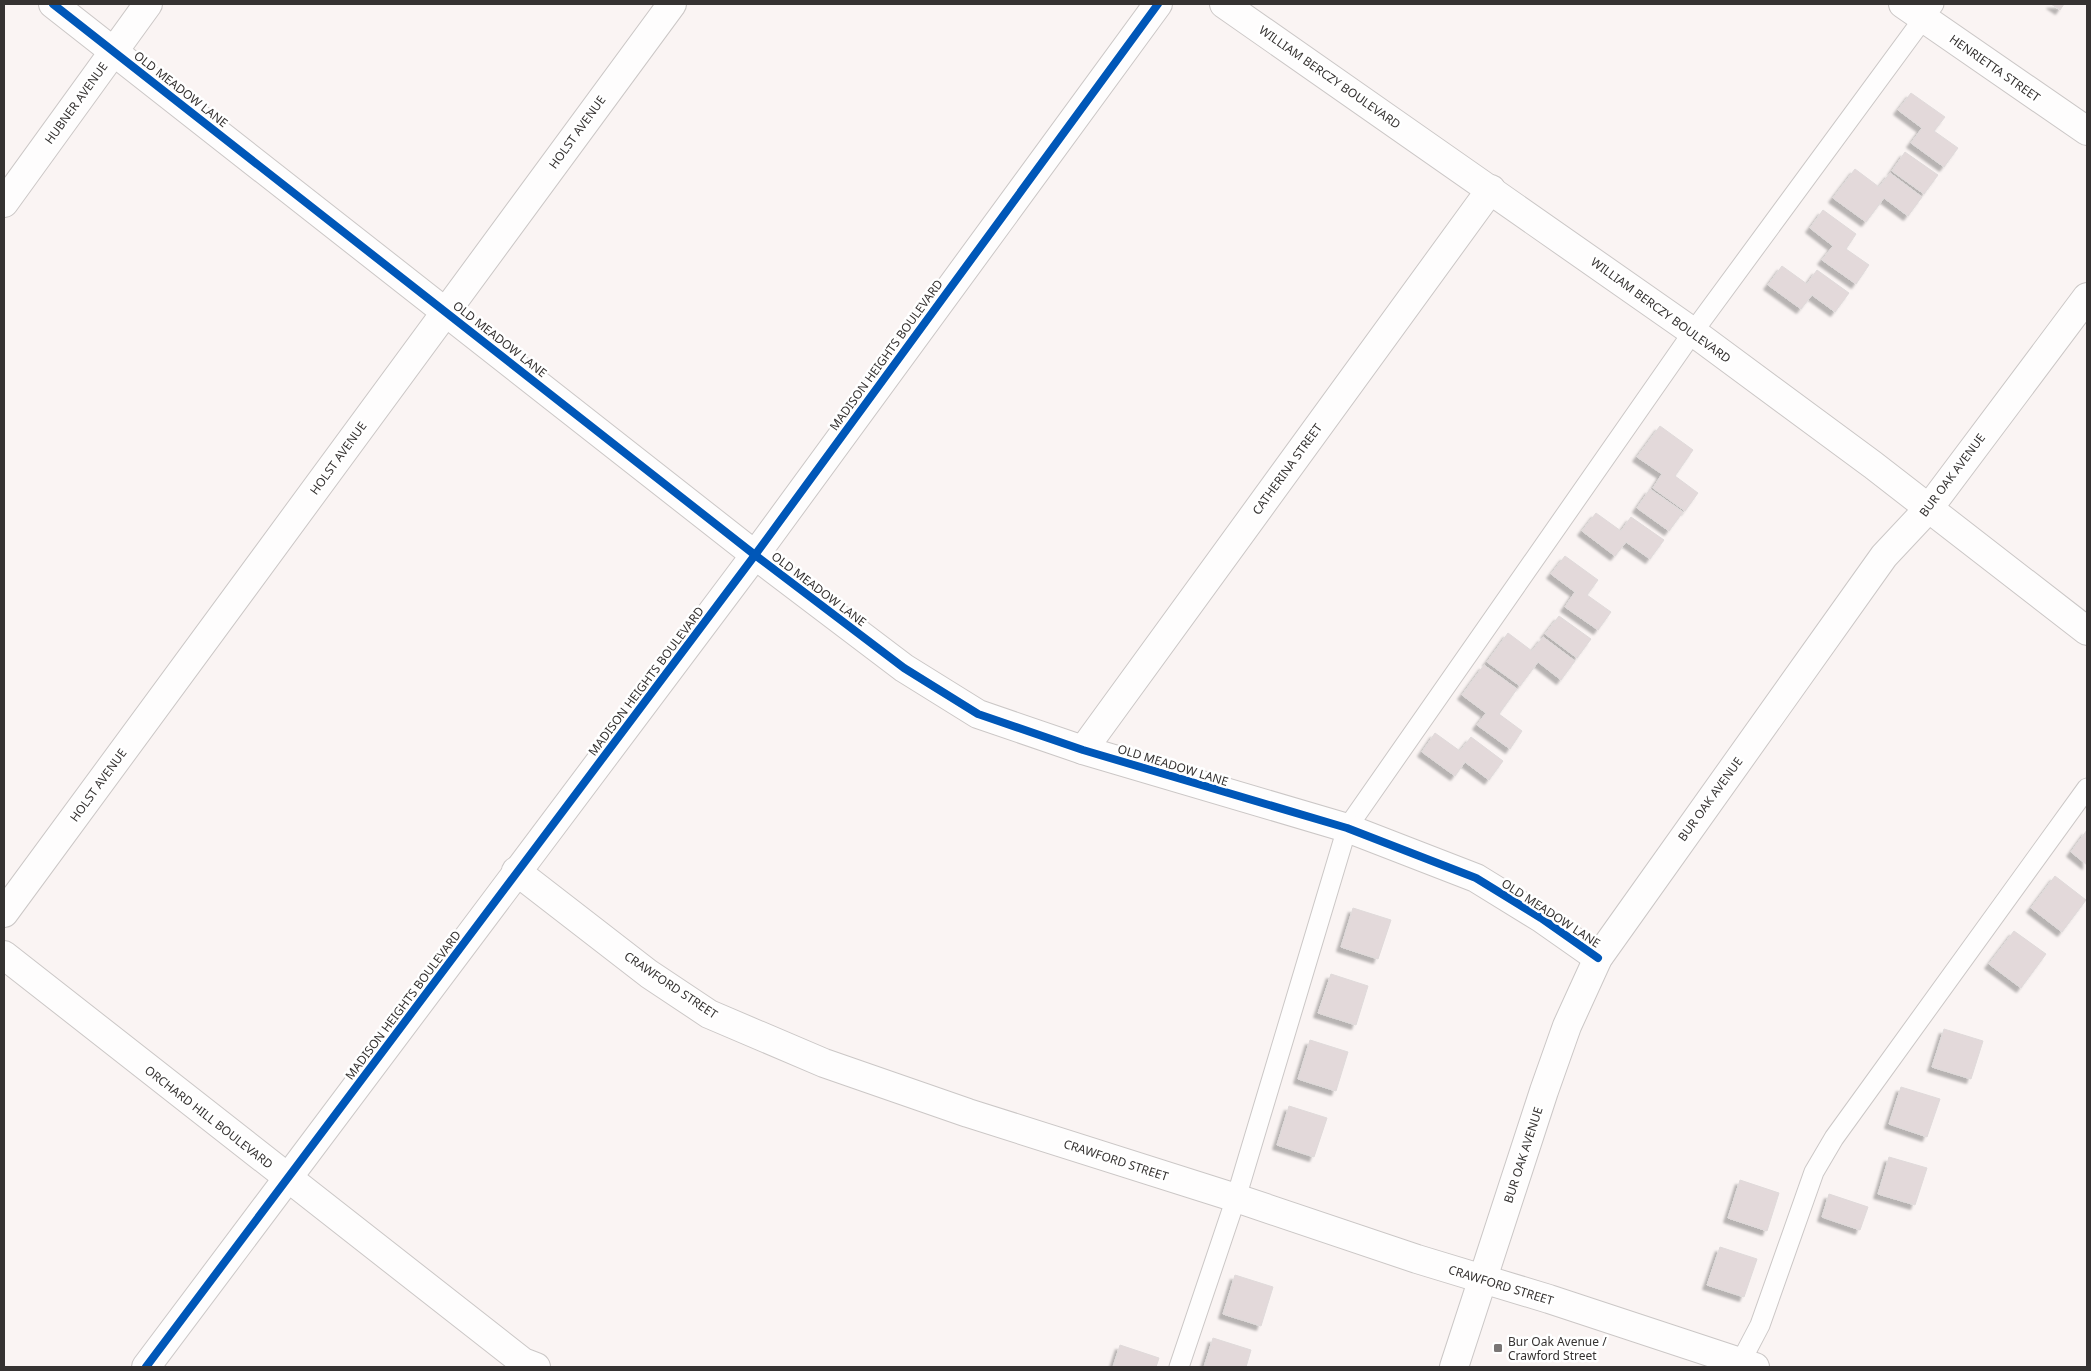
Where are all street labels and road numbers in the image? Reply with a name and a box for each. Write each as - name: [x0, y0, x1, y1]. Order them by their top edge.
- street label: WILLIAM BERCZY BOULEVARD: [1256, 21, 1404, 133]
- street label: HENRIETTA STREET: [1946, 30, 2044, 106]
- street label: OLD MEADOW LANE: [131, 47, 231, 131]
- street label: HUBNER AVENUE: [40, 59, 112, 147]
- street label: HOLST AVENUE: [545, 92, 609, 172]
- street label: WILLIAM BERCZY BOULEVARD: [1587, 253, 1735, 367]
- street label: MADISON HEIGHTS BOULEVARD: [825, 276, 947, 434]
- street label: OLD MEADOW LANE: [450, 297, 550, 381]
- street label: HOLST AVENUE: [306, 418, 370, 498]
- street label: CATHERINA STREET: [1248, 420, 1326, 518]
- street label: BUR OAK AVENUE: [1915, 430, 1989, 520]
- street label: OLD MEADOW LANE: [768, 548, 870, 630]
- street label: MADISON HEIGHTS BOULEVARD: [584, 603, 708, 759]
- street label: OLD MEADOW LANE: [1116, 740, 1230, 790]
- street label: HOLST AVENUE: [66, 745, 130, 825]
- street label: BUR OAK AVENUE: [1674, 753, 1746, 845]
- street label: OLD MEADOW LANE: [1498, 875, 1604, 951]
- street label: MADISON HEIGHTS BOULEVARD: [341, 927, 465, 1083]
- street label: CRAWFORD STREET: [621, 947, 721, 1023]
- street label: ORCHARD HILL BOULEVARD: [141, 1062, 277, 1173]
- street label: BUR OAK AVENUE: [1499, 1105, 1547, 1205]
- street label: CRAWFORD STREET: [1061, 1135, 1171, 1185]
- street label: CRAWFORD STREET: [1446, 1261, 1556, 1309]

